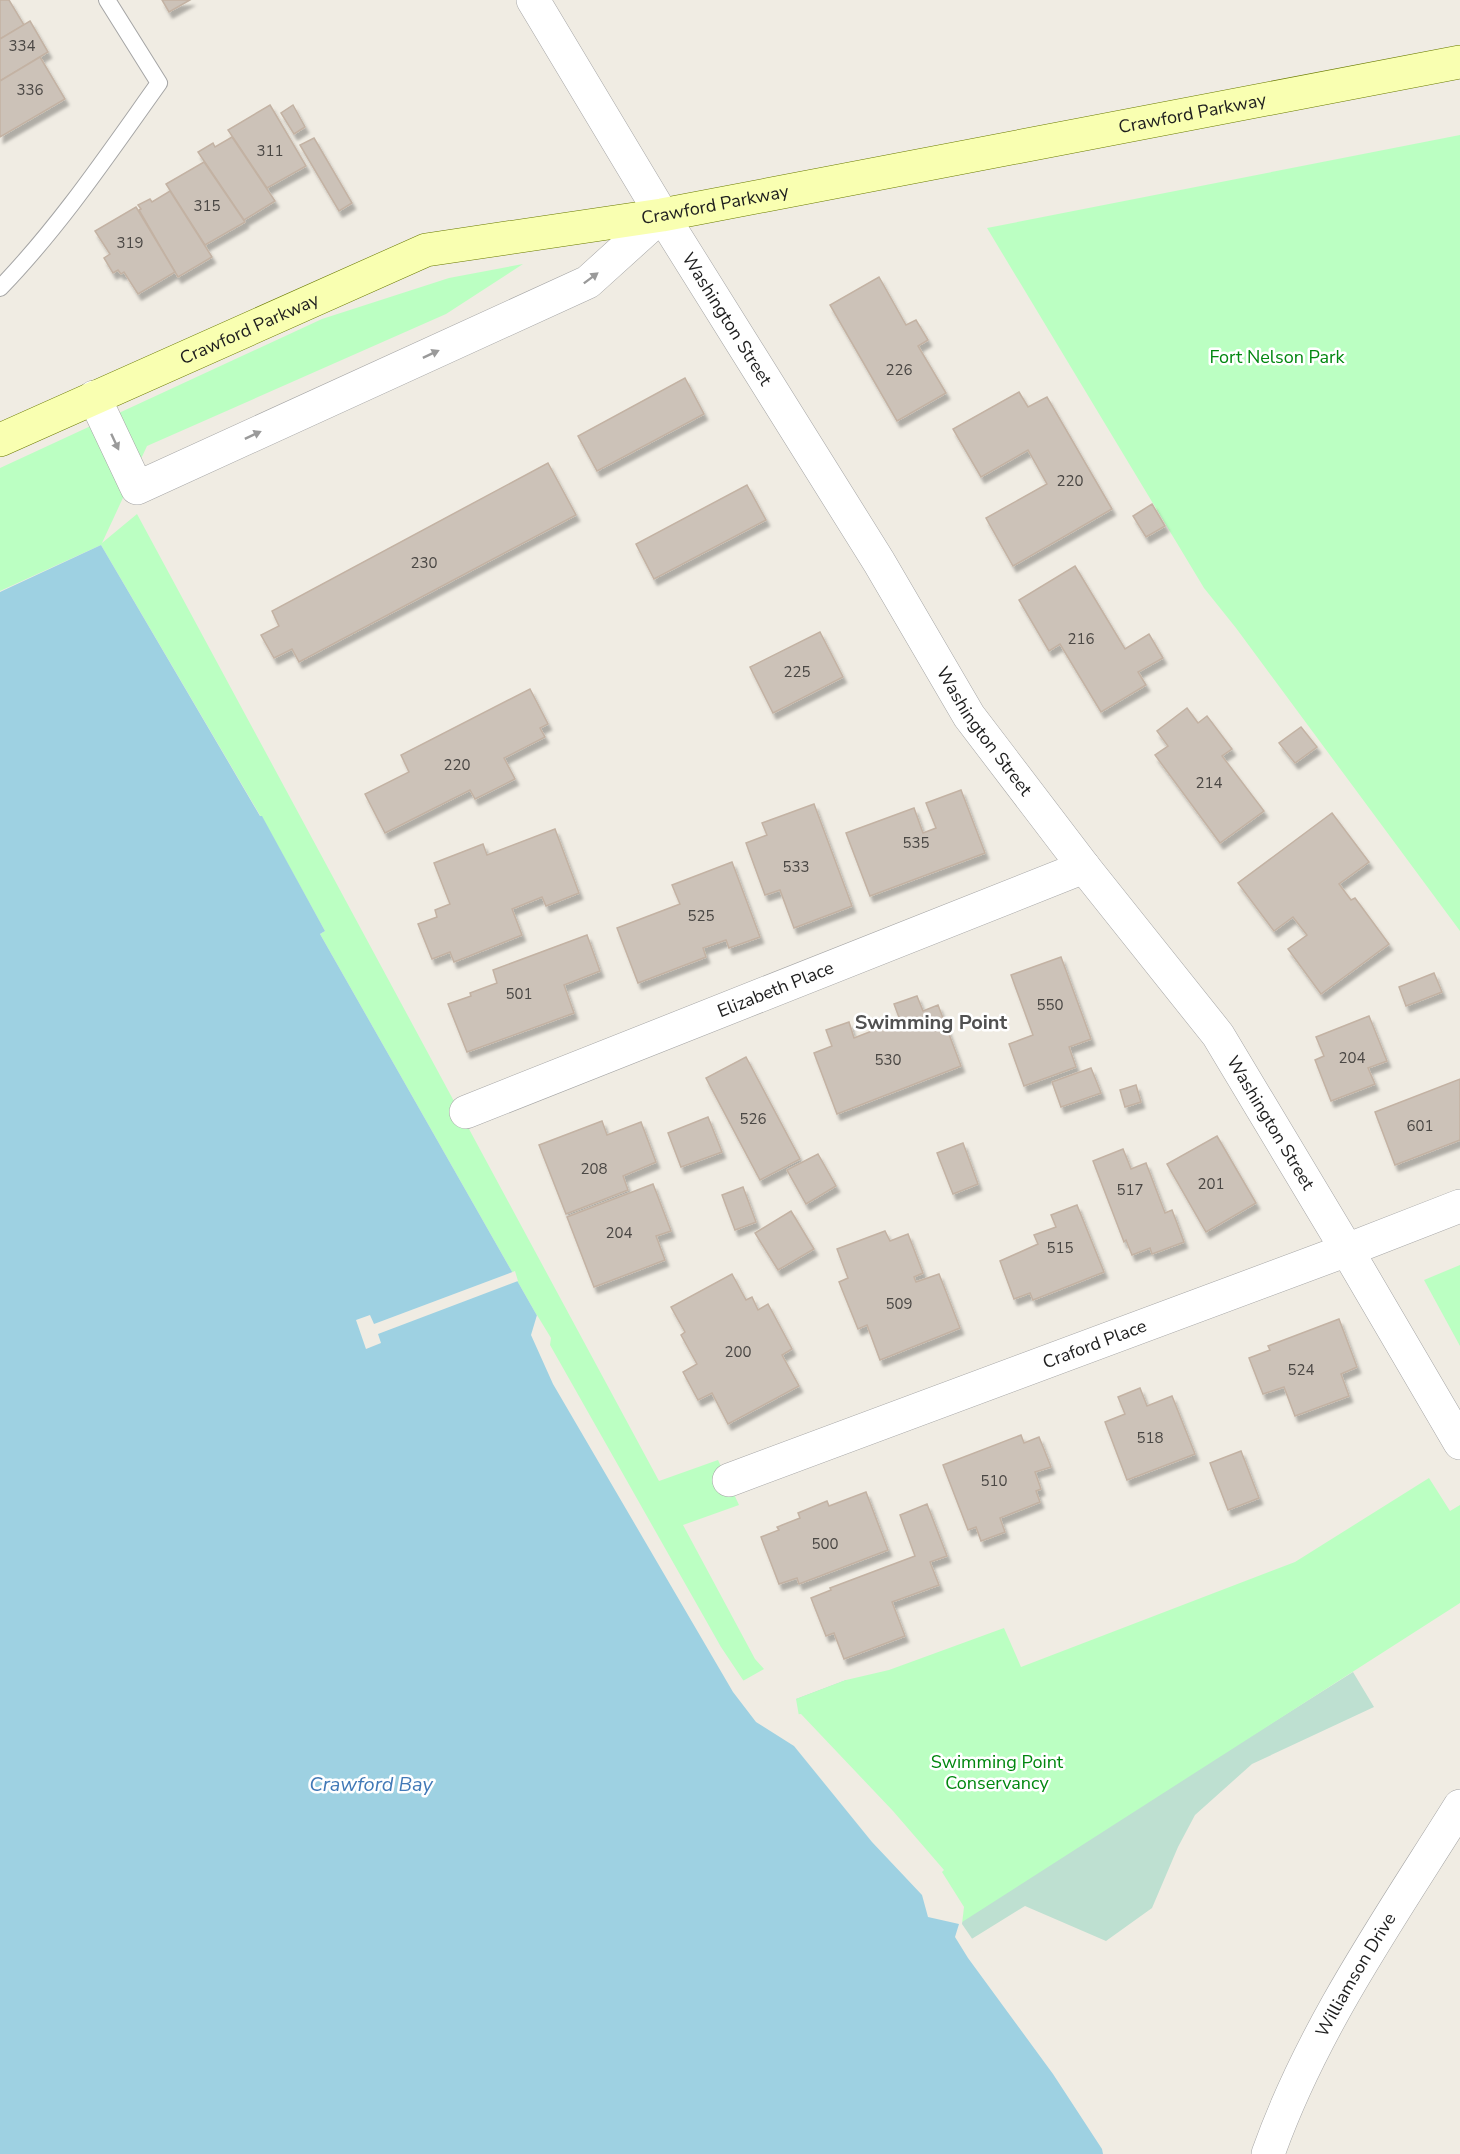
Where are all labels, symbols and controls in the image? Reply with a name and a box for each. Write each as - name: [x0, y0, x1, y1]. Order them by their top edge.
- house number: 334: [8, 36, 36, 56]
- house number: 336: [16, 80, 44, 100]
- street label: Crawford Parkway: [1116, 87, 1269, 139]
- house number: 311: [256, 141, 284, 161]
- street label: Crawford Parkway: [640, 179, 792, 230]
- house number: 315: [193, 196, 221, 216]
- house number: 319: [116, 233, 144, 253]
- street label: Washington Street: [676, 248, 778, 391]
- one-way arrow: [583, 272, 599, 284]
- street label: Crawford Parkway: [176, 287, 323, 370]
- park label: Fort Nelson Park: [1210, 345, 1345, 369]
- one-way arrow: [422, 349, 440, 359]
- house number: 226: [885, 360, 913, 380]
- one-way arrow: [245, 430, 262, 439]
- one-way arrow: [111, 434, 120, 451]
- house number: 220: [1056, 471, 1084, 491]
- house number: 230: [410, 553, 438, 573]
- house number: 216: [1067, 629, 1095, 649]
- house number: 225: [783, 662, 811, 682]
- street label: Washington Street: [931, 662, 1038, 801]
- house number: 220: [443, 755, 471, 775]
- house number: 214: [1195, 773, 1223, 793]
- house number: 535: [902, 833, 930, 853]
- house number: 533: [782, 857, 810, 877]
- house number: 525: [687, 906, 715, 926]
- street label: Elizabeth Place: [714, 955, 837, 1023]
- house number: 501: [505, 984, 533, 1004]
- house number: 550: [1036, 995, 1064, 1015]
- district label: Swimming Point: [855, 1009, 1008, 1036]
- house number: 204: [1338, 1048, 1366, 1068]
- house number: 530: [874, 1050, 902, 1070]
- street label: Washington Street: [1221, 1051, 1321, 1195]
- house number: 526: [739, 1109, 767, 1129]
- house number: 601: [1406, 1116, 1434, 1136]
- house number: 208: [580, 1159, 608, 1179]
- house number: 201: [1197, 1174, 1225, 1194]
- house number: 517: [1116, 1180, 1144, 1200]
- house number: 204: [605, 1223, 633, 1243]
- house number: 515: [1046, 1238, 1074, 1258]
- house number: 509: [885, 1294, 913, 1314]
- street label: Craford Place: [1039, 1314, 1150, 1374]
- house number: 200: [724, 1342, 752, 1362]
- house number: 524: [1287, 1360, 1315, 1380]
- house number: 518: [1136, 1428, 1164, 1448]
- house number: 510: [980, 1471, 1008, 1491]
- house number: 500: [811, 1534, 839, 1554]
- park label: Swimming Point Conservancy: [931, 1750, 1064, 1795]
- water label: Crawford Bay: [309, 1771, 434, 1798]
- street label: Williamson Drive: [1310, 1908, 1401, 2041]

